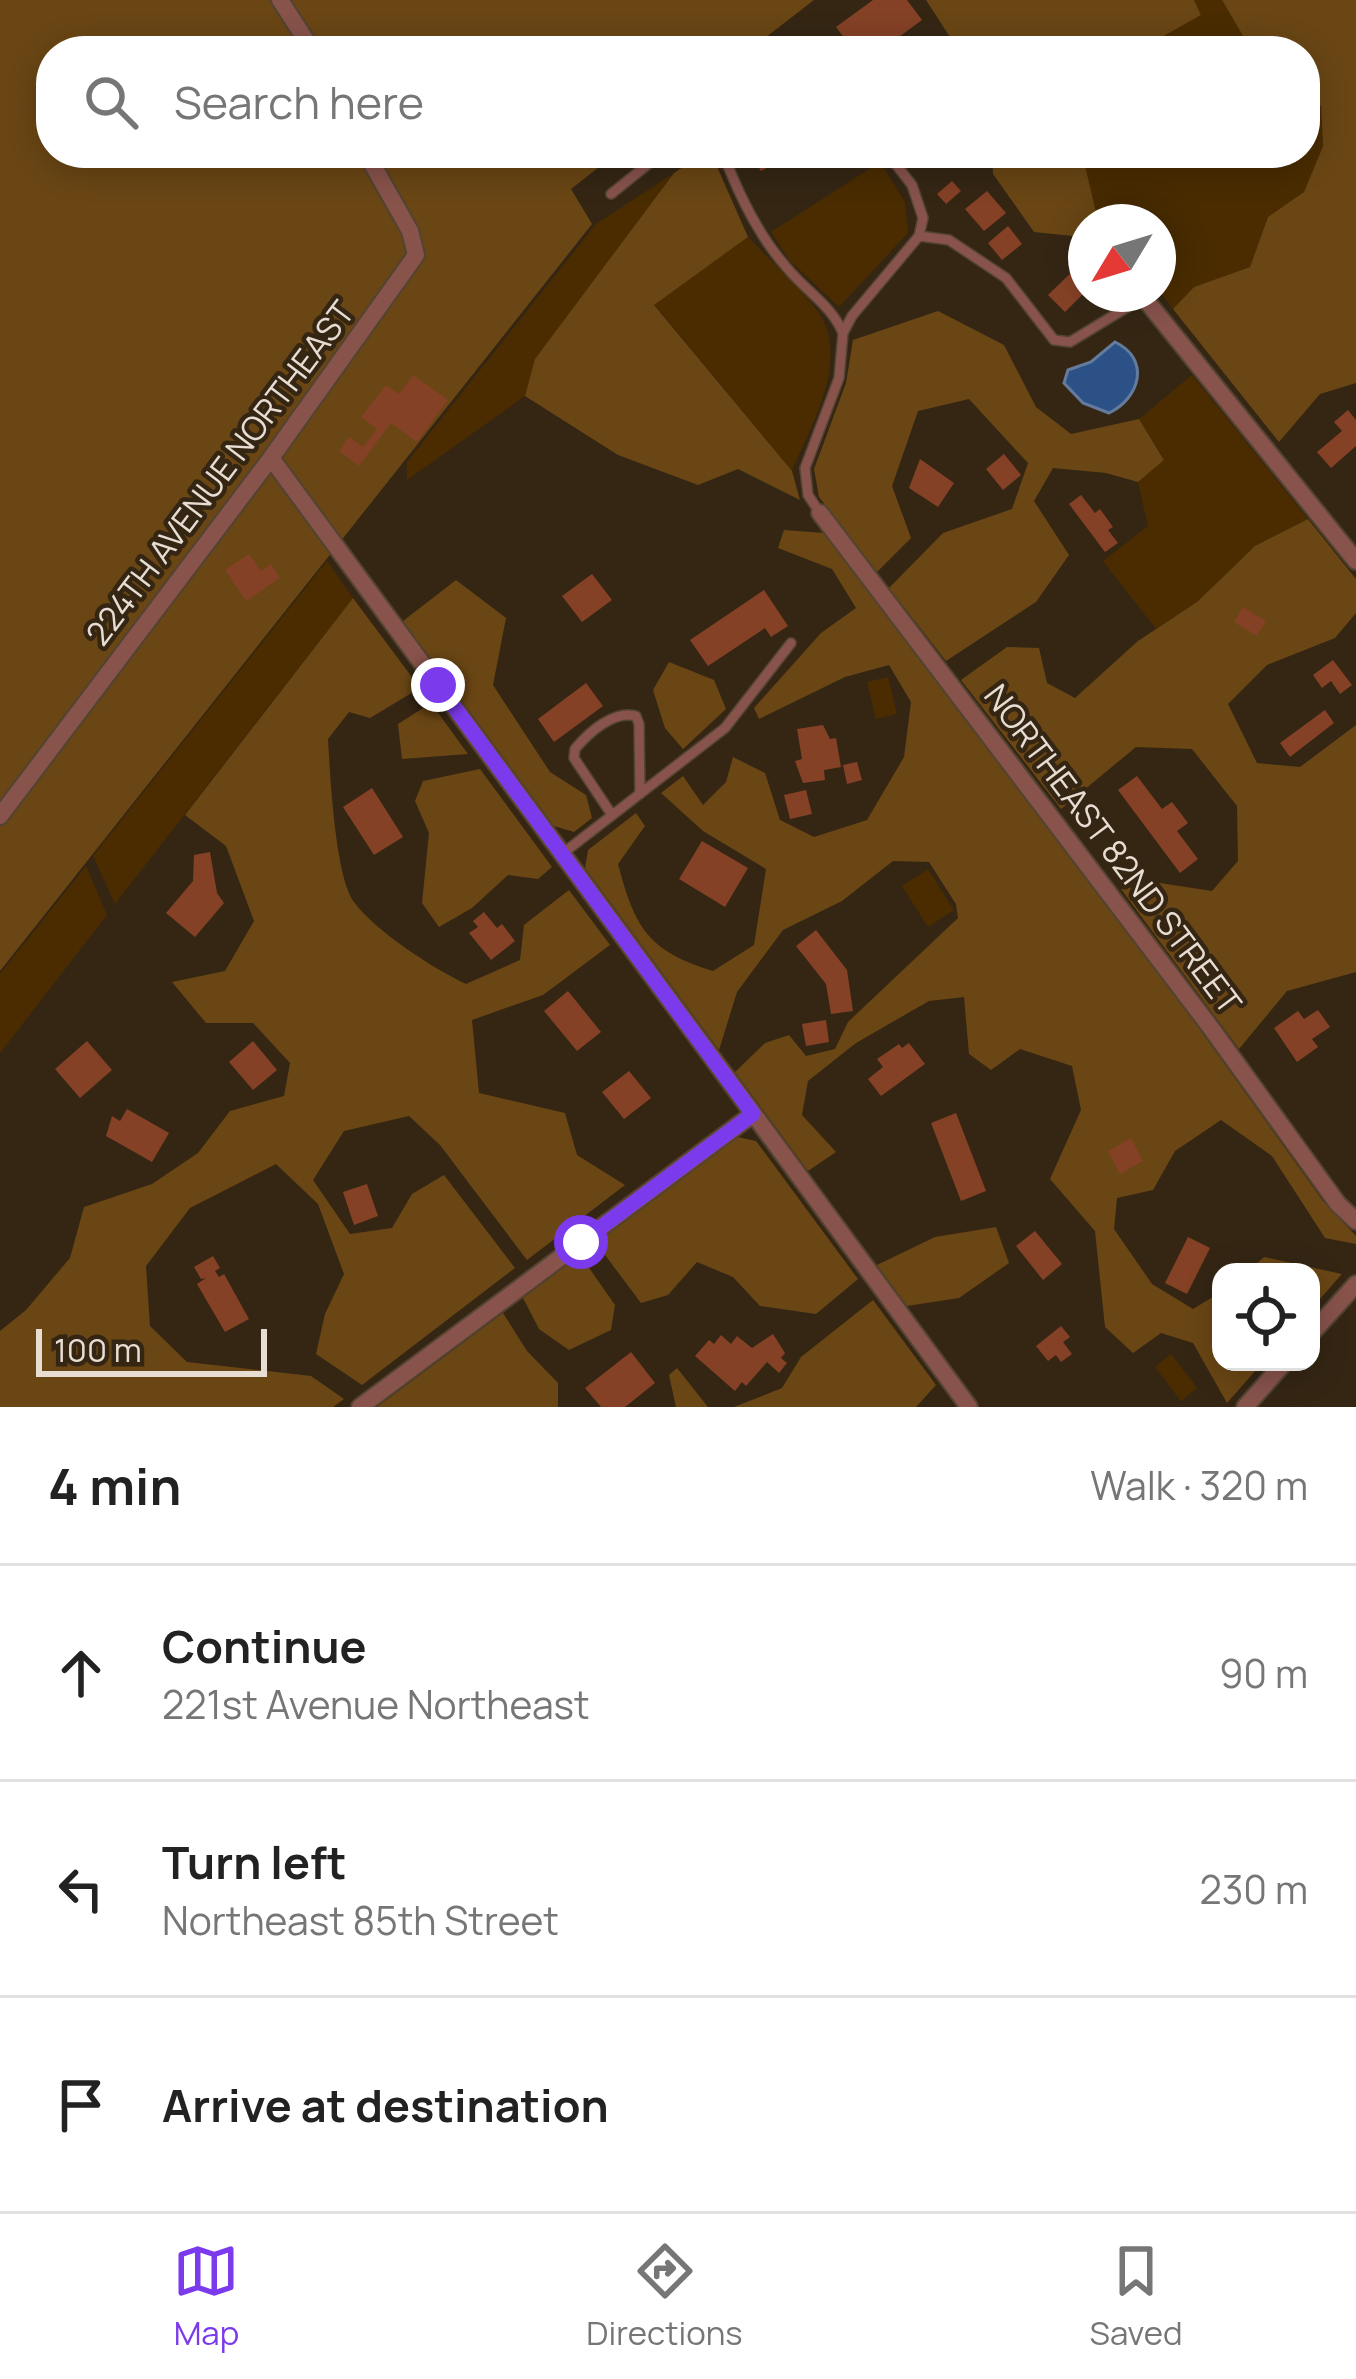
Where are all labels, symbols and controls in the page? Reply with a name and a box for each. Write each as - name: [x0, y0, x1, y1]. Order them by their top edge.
- search box: [36, 36, 1320, 168]
- icon: search: [78, 69, 144, 135]
- text: Search here: [174, 71, 424, 133]
- north arrow: [1068, 204, 1176, 312]
- street label: 224TH AVENUE NORTHEAST: [75, 291, 364, 654]
- route end: [411, 658, 465, 712]
- street label: NORTHEAST 82ND STREET: [975, 675, 1252, 1023]
- route start: [554, 1215, 608, 1269]
- map controls: [1212, 1263, 1320, 1371]
- button: locate: [1212, 1263, 1320, 1371]
- scale bar: [36, 1323, 267, 1376]
- text: 100 m: [54, 1327, 142, 1372]
- text: 4 min: [48, 1451, 181, 1520]
- text: Walk · 320 m: [1090, 1458, 1308, 1512]
- text: Continue: [162, 1615, 367, 1677]
- icon: ahead: [48, 1640, 114, 1706]
- text: 90 m: [1219, 1646, 1308, 1700]
- text: 221st Avenue Northeast: [162, 1677, 590, 1731]
- text: Turn left: [162, 1831, 347, 1893]
- icon: left: [48, 1856, 114, 1922]
- text: 230 m: [1200, 1862, 1308, 1916]
- text: Northeast 85th Street: [162, 1893, 559, 1947]
- icon: arrive: [48, 2072, 114, 2138]
- text: Arrive at destination: [162, 2074, 609, 2136]
- tab: Map: [173, 2238, 239, 2355]
- tab: Directions: [586, 2238, 743, 2355]
- tab: Saved: [1090, 2238, 1183, 2355]

